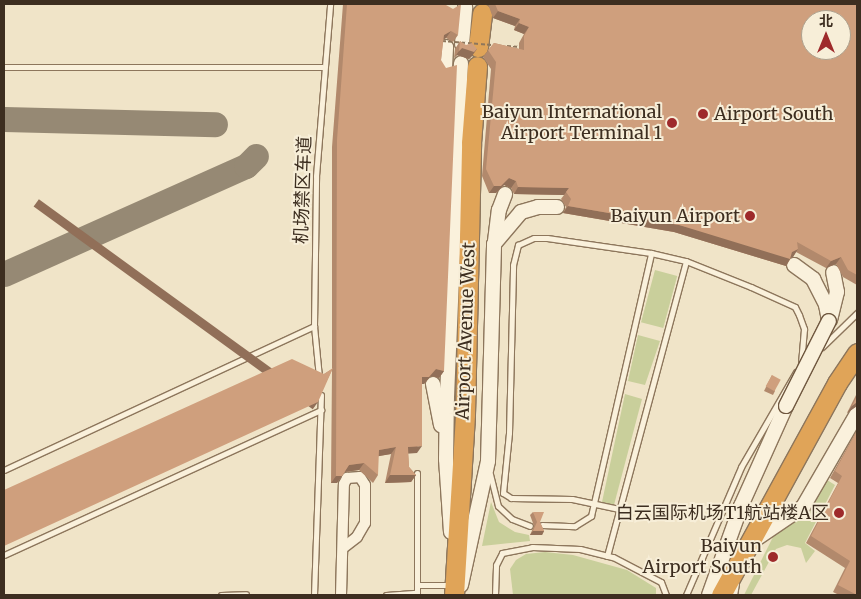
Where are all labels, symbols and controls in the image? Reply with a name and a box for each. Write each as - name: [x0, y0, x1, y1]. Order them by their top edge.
- north arrow: [801, 10, 851, 60]
- text: 北: [819, 12, 833, 30]
- place label: Baiyun International Airport Terminal 1: [482, 102, 662, 144]
- place label: Airport South: [714, 103, 833, 125]
- marker: Airport South: [696, 107, 710, 121]
- marker: Baiyun International Airport Terminal 1: [666, 117, 678, 129]
- street label: 机场禁区车道: [290, 136, 316, 244]
- place label: Baiyun Airport: [610, 205, 740, 227]
- marker: Baiyun Airport: [744, 210, 756, 222]
- street label: Airport Avenue West: [452, 242, 480, 420]
- place label: 白云国际机场T1航站楼A区: [616, 502, 829, 524]
- marker: 白云国际机场T1航站楼A区: [833, 507, 845, 519]
- place label: Baiyun Airport South: [643, 536, 762, 578]
- marker: Baiyun Airport South: [766, 550, 780, 564]

